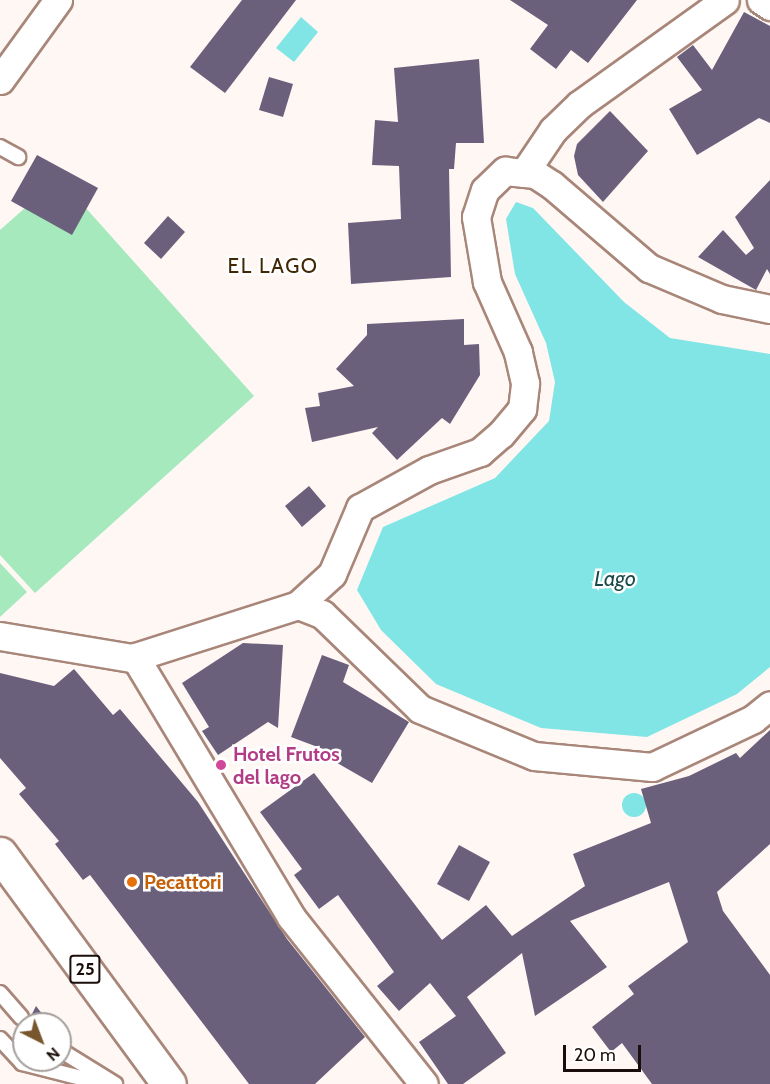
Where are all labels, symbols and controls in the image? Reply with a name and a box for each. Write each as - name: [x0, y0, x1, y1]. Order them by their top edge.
- district label: EL LAGO: [228, 253, 318, 279]
- water label: Lago: [594, 566, 636, 592]
- place label: Hotel Frutos del lago: [233, 742, 340, 789]
- marker: Hotel Frutos del lago: [214, 758, 228, 772]
- place label: Pecattori: [144, 870, 221, 894]
- marker: Pecattori: [125, 875, 139, 889]
- road number: 25: [68, 954, 101, 984]
- north arrow: [12, 1012, 72, 1072]
- scale bar: [566, 1033, 644, 1071]
- text: N: [42, 1043, 64, 1065]
- text: 20 m: [574, 1044, 616, 1066]

